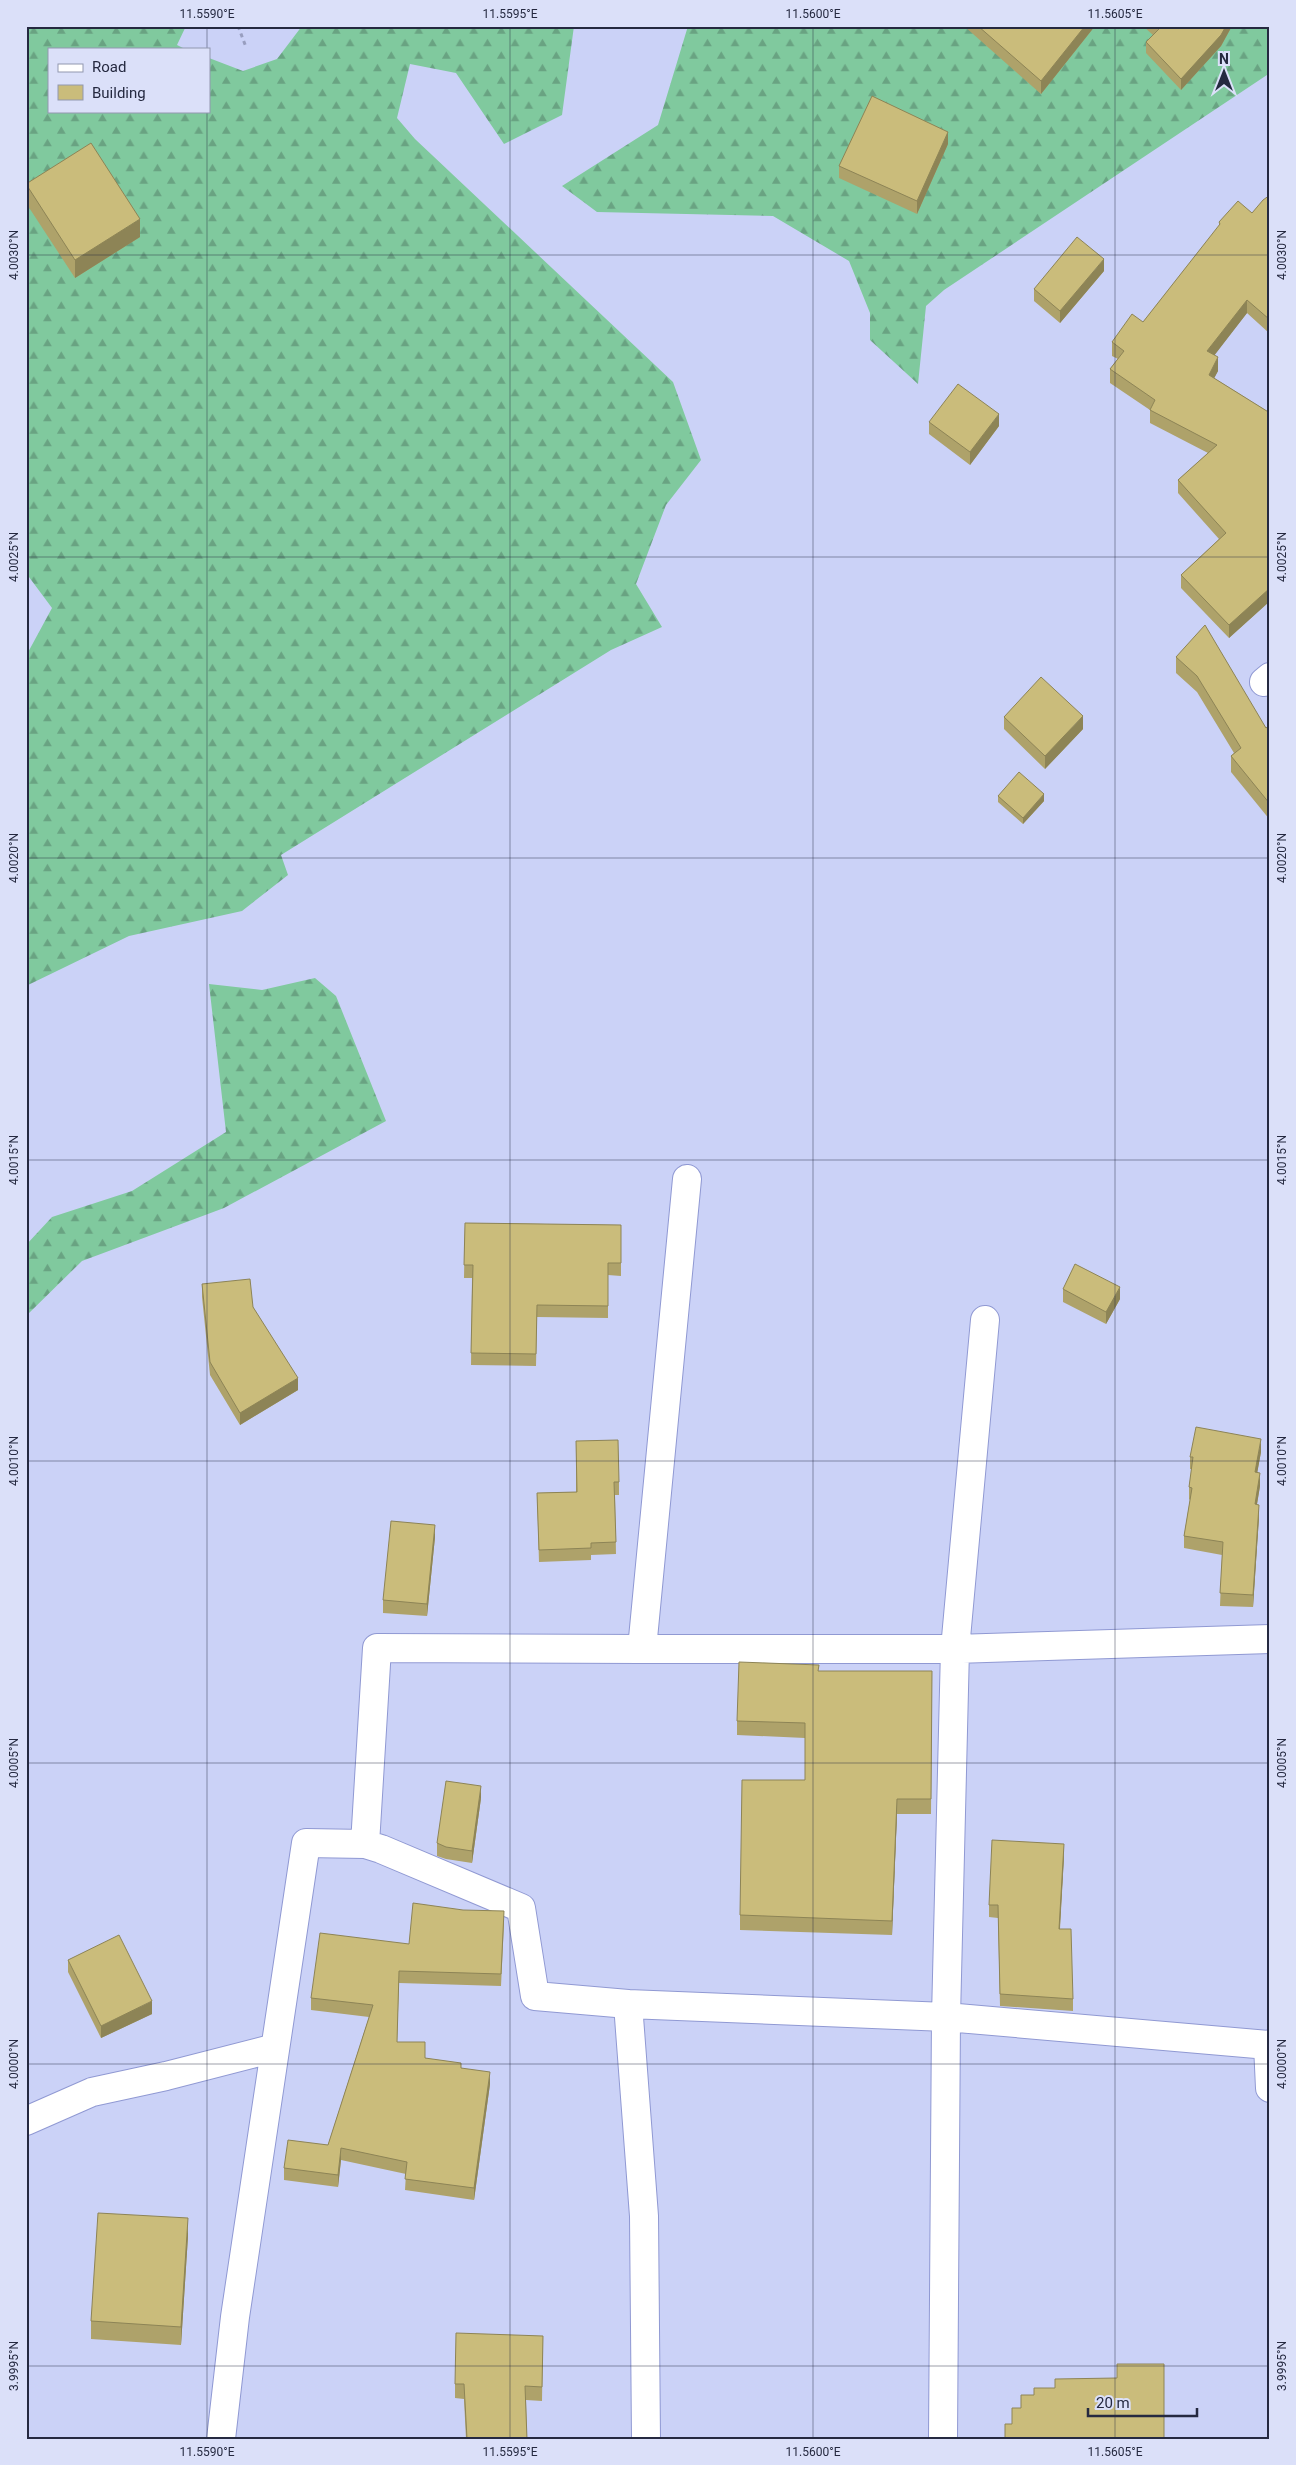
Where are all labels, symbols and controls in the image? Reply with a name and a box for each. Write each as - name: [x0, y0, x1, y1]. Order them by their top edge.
- text: 11.5590°E: [180, 7, 235, 21]
- text: 11.5595°E: [483, 7, 538, 21]
- text: 11.5600°E: [786, 7, 841, 21]
- text: 11.5605°E: [1088, 7, 1143, 21]
- legend: [48, 48, 210, 112]
- north arrow: [1198, 48, 1248, 98]
- text: N: [1219, 51, 1229, 67]
- text: Road: [92, 58, 126, 76]
- text: Building: [92, 84, 146, 102]
- text: 4.0030°N: [7, 230, 21, 280]
- text: 4.0030°N: [1275, 230, 1289, 280]
- text: 4.0025°N: [7, 532, 21, 582]
- text: 4.0025°N: [1275, 532, 1289, 582]
- text: 4.0020°N: [7, 833, 21, 883]
- text: 4.0020°N: [1275, 833, 1289, 883]
- text: 4.0015°N: [7, 1135, 21, 1185]
- text: 4.0015°N: [1275, 1135, 1289, 1185]
- text: 4.0010°N: [7, 1436, 21, 1486]
- text: 4.0010°N: [1275, 1436, 1289, 1486]
- text: 4.0005°N: [7, 1738, 21, 1788]
- text: 4.0005°N: [1275, 1738, 1289, 1788]
- text: 4.0000°N: [7, 2039, 21, 2089]
- text: 4.0000°N: [1275, 2039, 1289, 2089]
- text: 3.9995°N: [7, 2341, 21, 2391]
- text: 3.9995°N: [1275, 2341, 1289, 2391]
- scale bar: [1088, 2385, 1197, 2417]
- text: 20 m: [1096, 2394, 1130, 2412]
- text: 11.5590°E: [180, 2445, 235, 2459]
- text: 11.5595°E: [483, 2445, 538, 2459]
- text: 11.5600°E: [786, 2445, 841, 2459]
- text: 11.5605°E: [1088, 2445, 1143, 2459]

